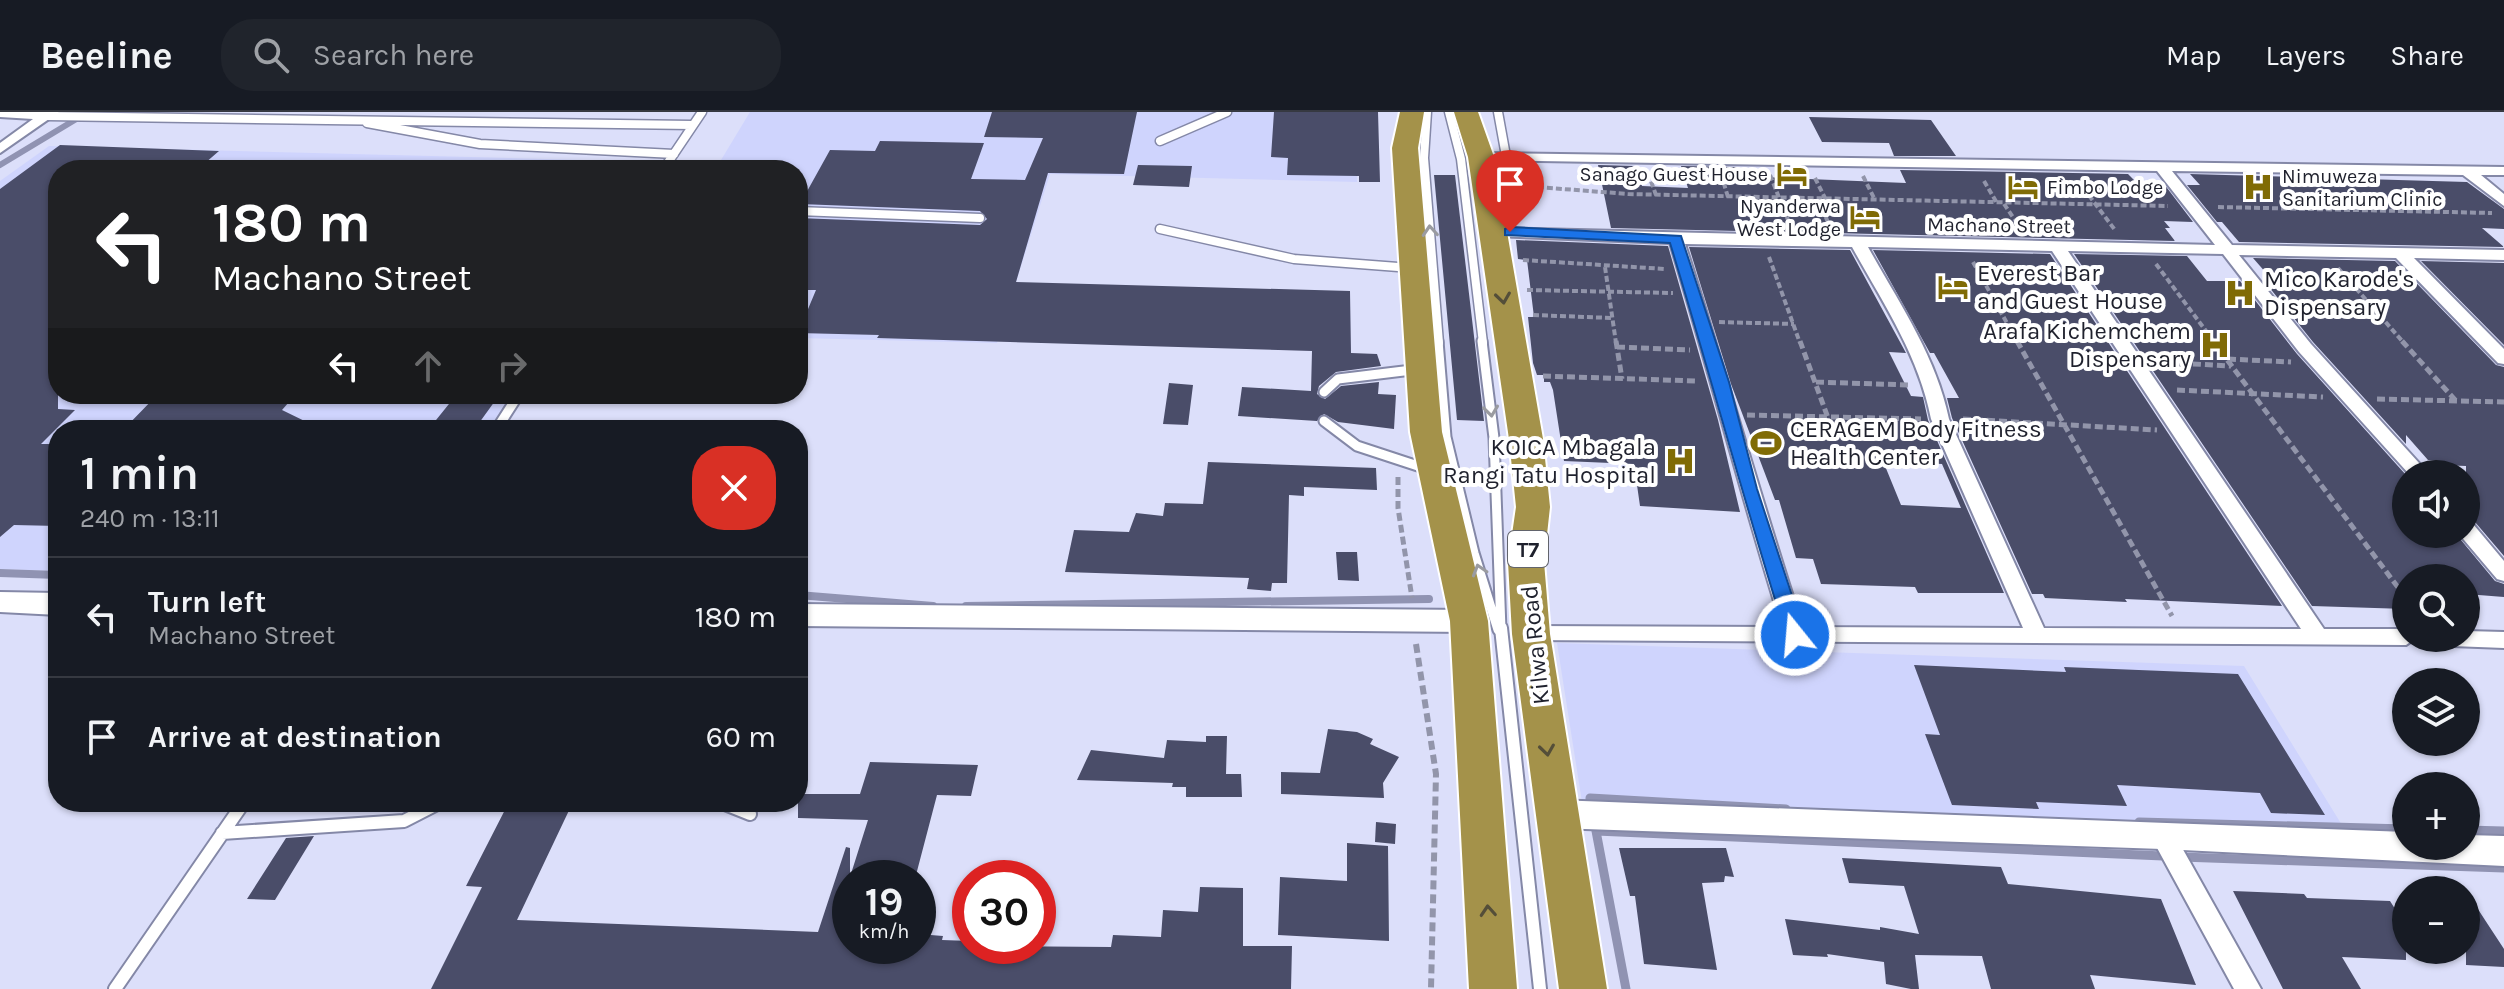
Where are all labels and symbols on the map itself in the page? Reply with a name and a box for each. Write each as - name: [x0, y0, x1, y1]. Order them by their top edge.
- pin: [1476, 150, 1544, 232]
- hotel icon: Sanago Guest House: [1775, 157, 1809, 191]
- place label: Sanago Guest House: [1580, 163, 1768, 186]
- place label: Nimuweza Sanitarium Clinic: [2282, 165, 2443, 211]
- hotel icon: Fimbo Lodge: [2006, 170, 2040, 204]
- hospital icon: Nimuweza Sanitarium Clinic: [2241, 170, 2275, 204]
- place label: Fimbo Lodge: [2047, 176, 2163, 199]
- place label: Nyanderwa West Lodge: [1737, 195, 1841, 241]
- hotel icon: Nyanderwa West Lodge: [1848, 200, 1882, 234]
- street label: Machano Street: [1927, 213, 2072, 238]
- one-way arrow: [1422, 224, 1439, 237]
- place label: Everest Bar and Guest House: [1977, 259, 2163, 315]
- place label: Mico Karode's Dispensary: [2264, 265, 2415, 321]
- hotel icon: Everest Bar and Guest House: [1936, 270, 1970, 304]
- hospital icon: Mico Karode's Dispensary: [2223, 276, 2257, 310]
- one-way arrow: [1494, 291, 1511, 304]
- place label: Arafa Kichemchem Dispensary: [1983, 317, 2191, 373]
- hospital icon: Arafa Kichemchem Dispensary: [2198, 328, 2232, 362]
- one-way arrow: [1482, 404, 1499, 418]
- place label: CERAGEM Body Fitness Health Center: [1790, 415, 2042, 471]
- sports icon: CERAGEM Body Fitness Health Center: [1749, 426, 1783, 460]
- place label: KOICA Mbagala Rangi Tatu Hospital: [1443, 433, 1656, 489]
- hospital icon: KOICA Mbagala Rangi Tatu Hospital: [1663, 444, 1697, 478]
- road number: T7: [1508, 531, 1548, 567]
- one-way arrow: [1472, 564, 1488, 577]
- street label: Kilwa Road: [1515, 584, 1555, 706]
- position arrow: [1753, 593, 1837, 677]
- one-way arrow: [1538, 743, 1555, 757]
- speed limit sign: 30: [952, 860, 1056, 964]
- one-way arrow: [1480, 904, 1497, 917]

